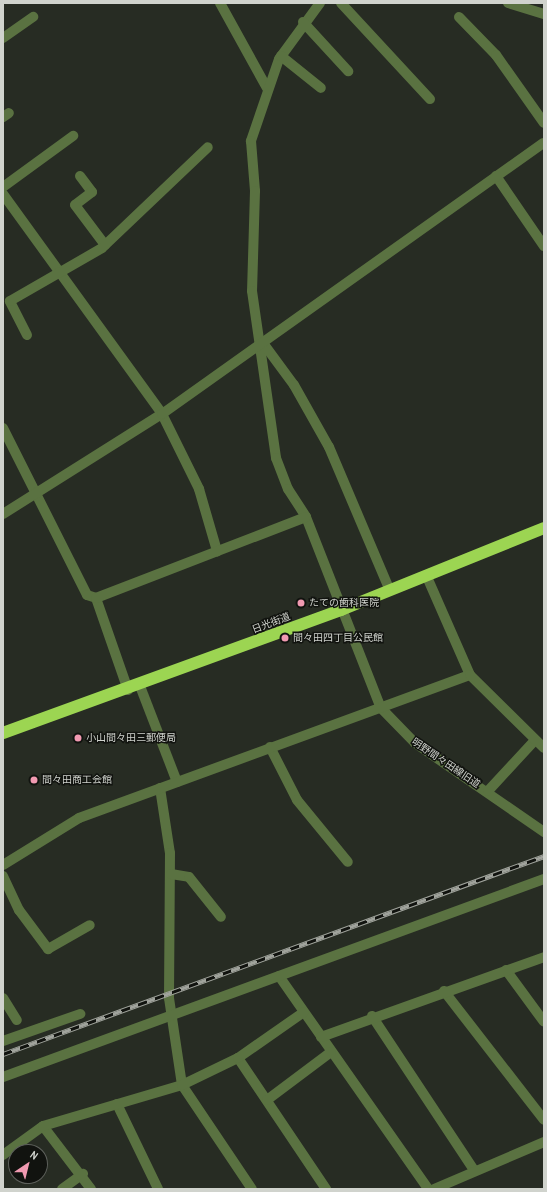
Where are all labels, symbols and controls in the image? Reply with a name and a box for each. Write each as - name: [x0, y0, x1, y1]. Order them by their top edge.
- place label: たての歯科医院: [309, 597, 379, 609]
- marker: たての歯科医院: [296, 598, 306, 608]
- street label: 日光街道: [250, 610, 292, 636]
- place label: 間々田四丁目公民館: [293, 632, 383, 644]
- marker: 間々田四丁目公民館: [280, 633, 290, 643]
- place label: 小山間々田三郵便局: [86, 732, 176, 744]
- marker: 小山間々田三郵便局: [73, 733, 83, 743]
- street label: 明野間々田線旧道: [409, 736, 483, 790]
- place label: 間々田商工会館: [42, 774, 112, 786]
- marker: 間々田商工会館: [29, 775, 39, 785]
- north arrow: [8, 1144, 48, 1184]
- text: N: [28, 1147, 41, 1163]

